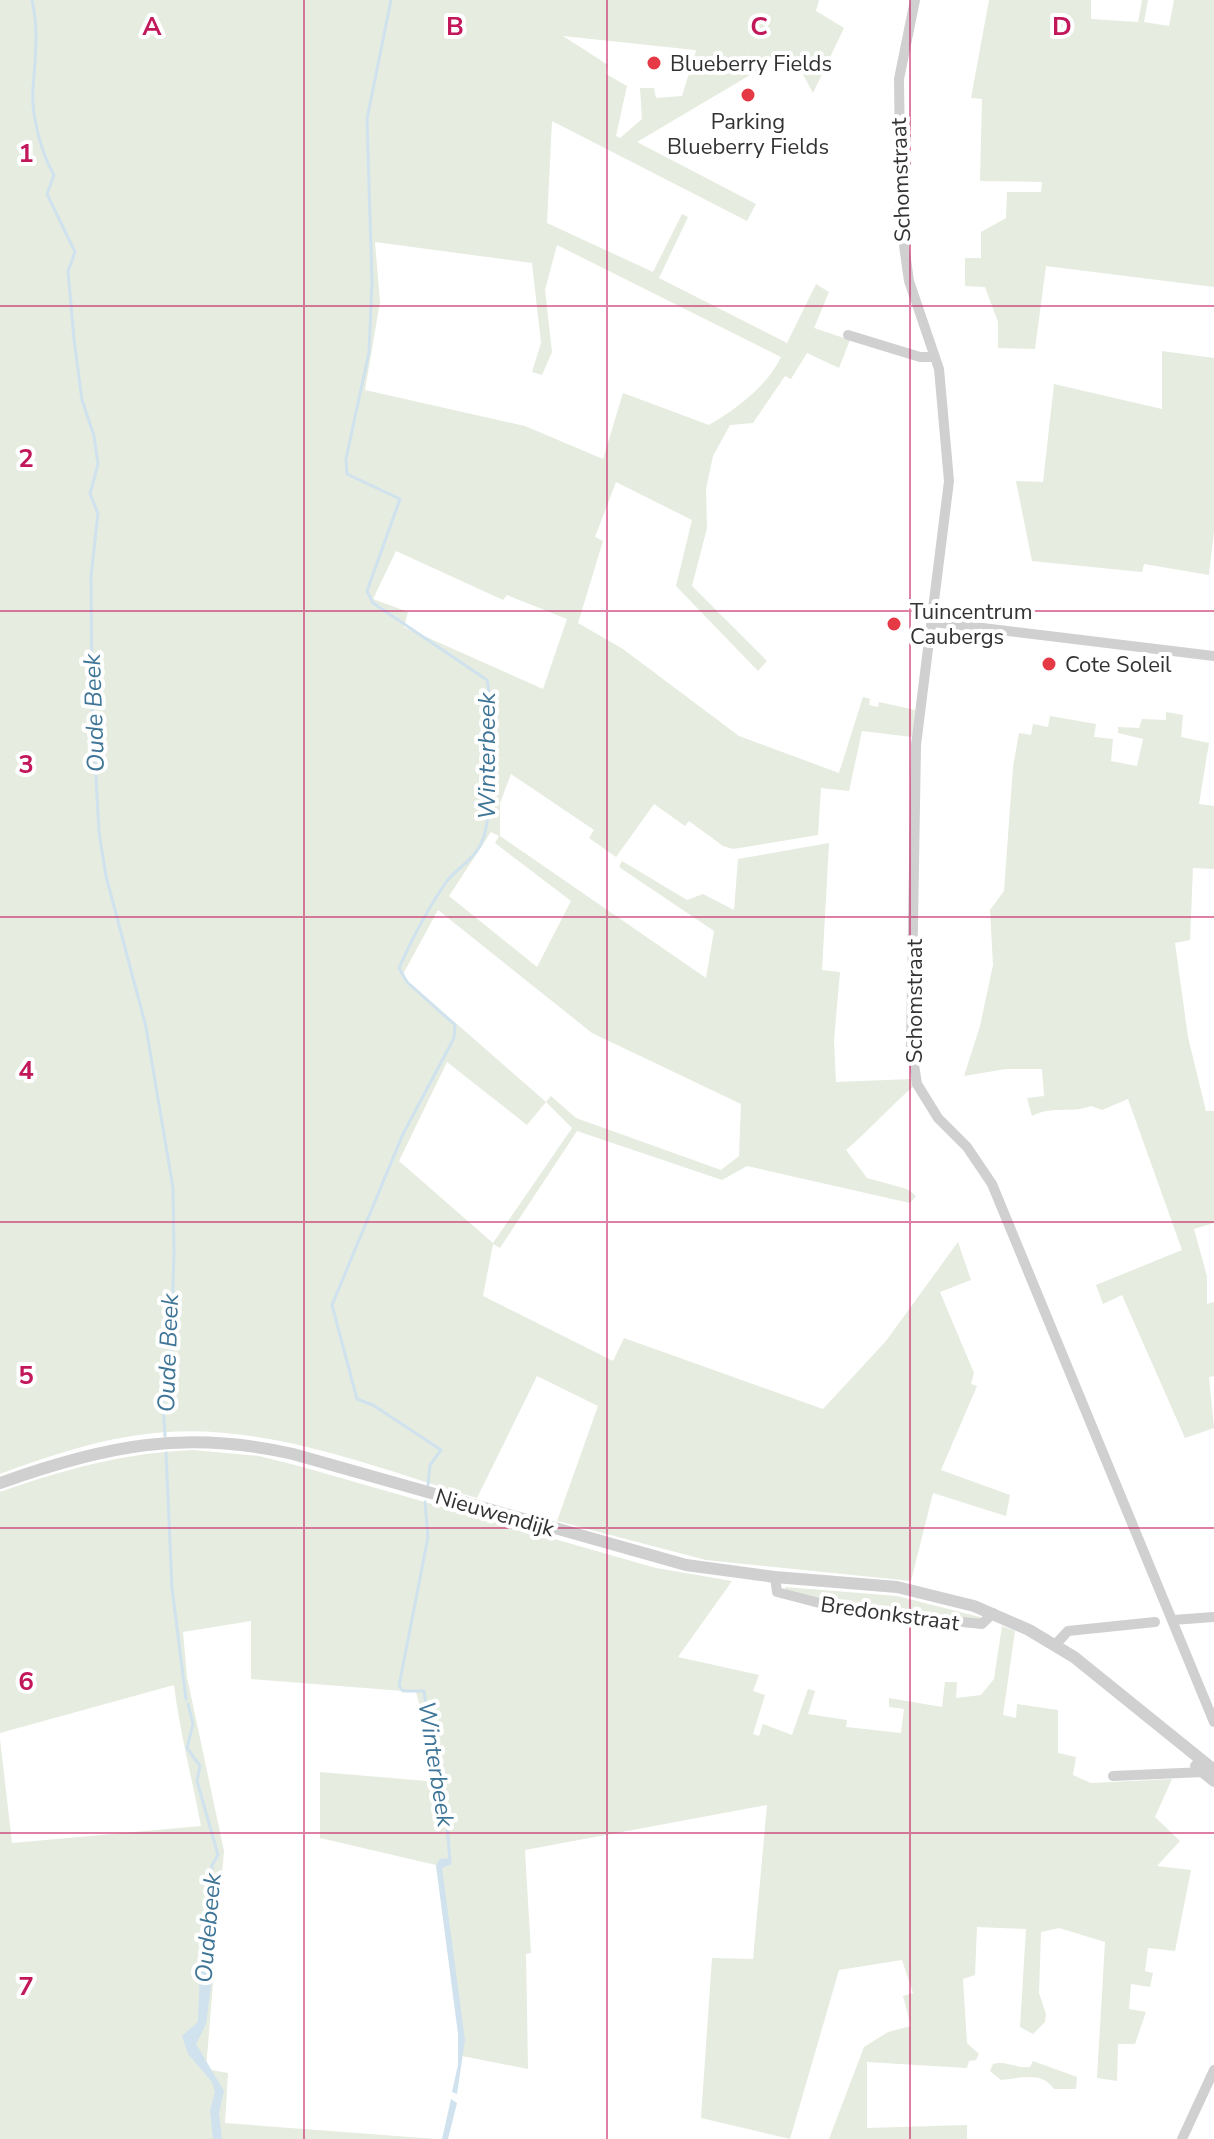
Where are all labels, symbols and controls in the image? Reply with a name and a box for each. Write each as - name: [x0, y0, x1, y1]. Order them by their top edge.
- text: A: [142, 9, 162, 44]
- text: B: [446, 9, 464, 44]
- text: C: [750, 9, 768, 44]
- text: D: [1052, 9, 1072, 44]
- place label: Blueberry Fields: [670, 49, 832, 79]
- marker: Blueberry Fields: [645, 54, 663, 72]
- marker: Parking Blueberry Fields: [739, 86, 757, 104]
- place label: Parking Blueberry Fields: [667, 107, 829, 162]
- street label: Schomstraat: [884, 117, 918, 243]
- text: 1: [18, 136, 34, 171]
- text: 2: [18, 441, 34, 476]
- place label: Tuincentrum Caubergs: [910, 597, 1033, 652]
- marker: Tuincentrum Caubergs: [885, 615, 903, 633]
- place label: Cote Soleil: [1065, 650, 1172, 680]
- water label: Oude Beek: [76, 652, 112, 773]
- marker: Cote Soleil: [1040, 655, 1058, 673]
- water label: Winterbeek: [471, 692, 503, 819]
- text: 3: [18, 747, 34, 782]
- street label: Schomstraat: [900, 939, 930, 1063]
- text: 4: [18, 1053, 34, 1088]
- water label: Oude Beek: [150, 1292, 186, 1413]
- text: 5: [18, 1358, 34, 1393]
- street label: Nieuwendijk: [432, 1482, 559, 1544]
- street label: Bredonkstraat: [819, 1589, 961, 1639]
- text: 6: [18, 1664, 34, 1699]
- water label: Winterbeek: [410, 1699, 462, 1830]
- water label: Oudebeek: [187, 1871, 229, 1984]
- text: 7: [18, 1969, 34, 2004]

